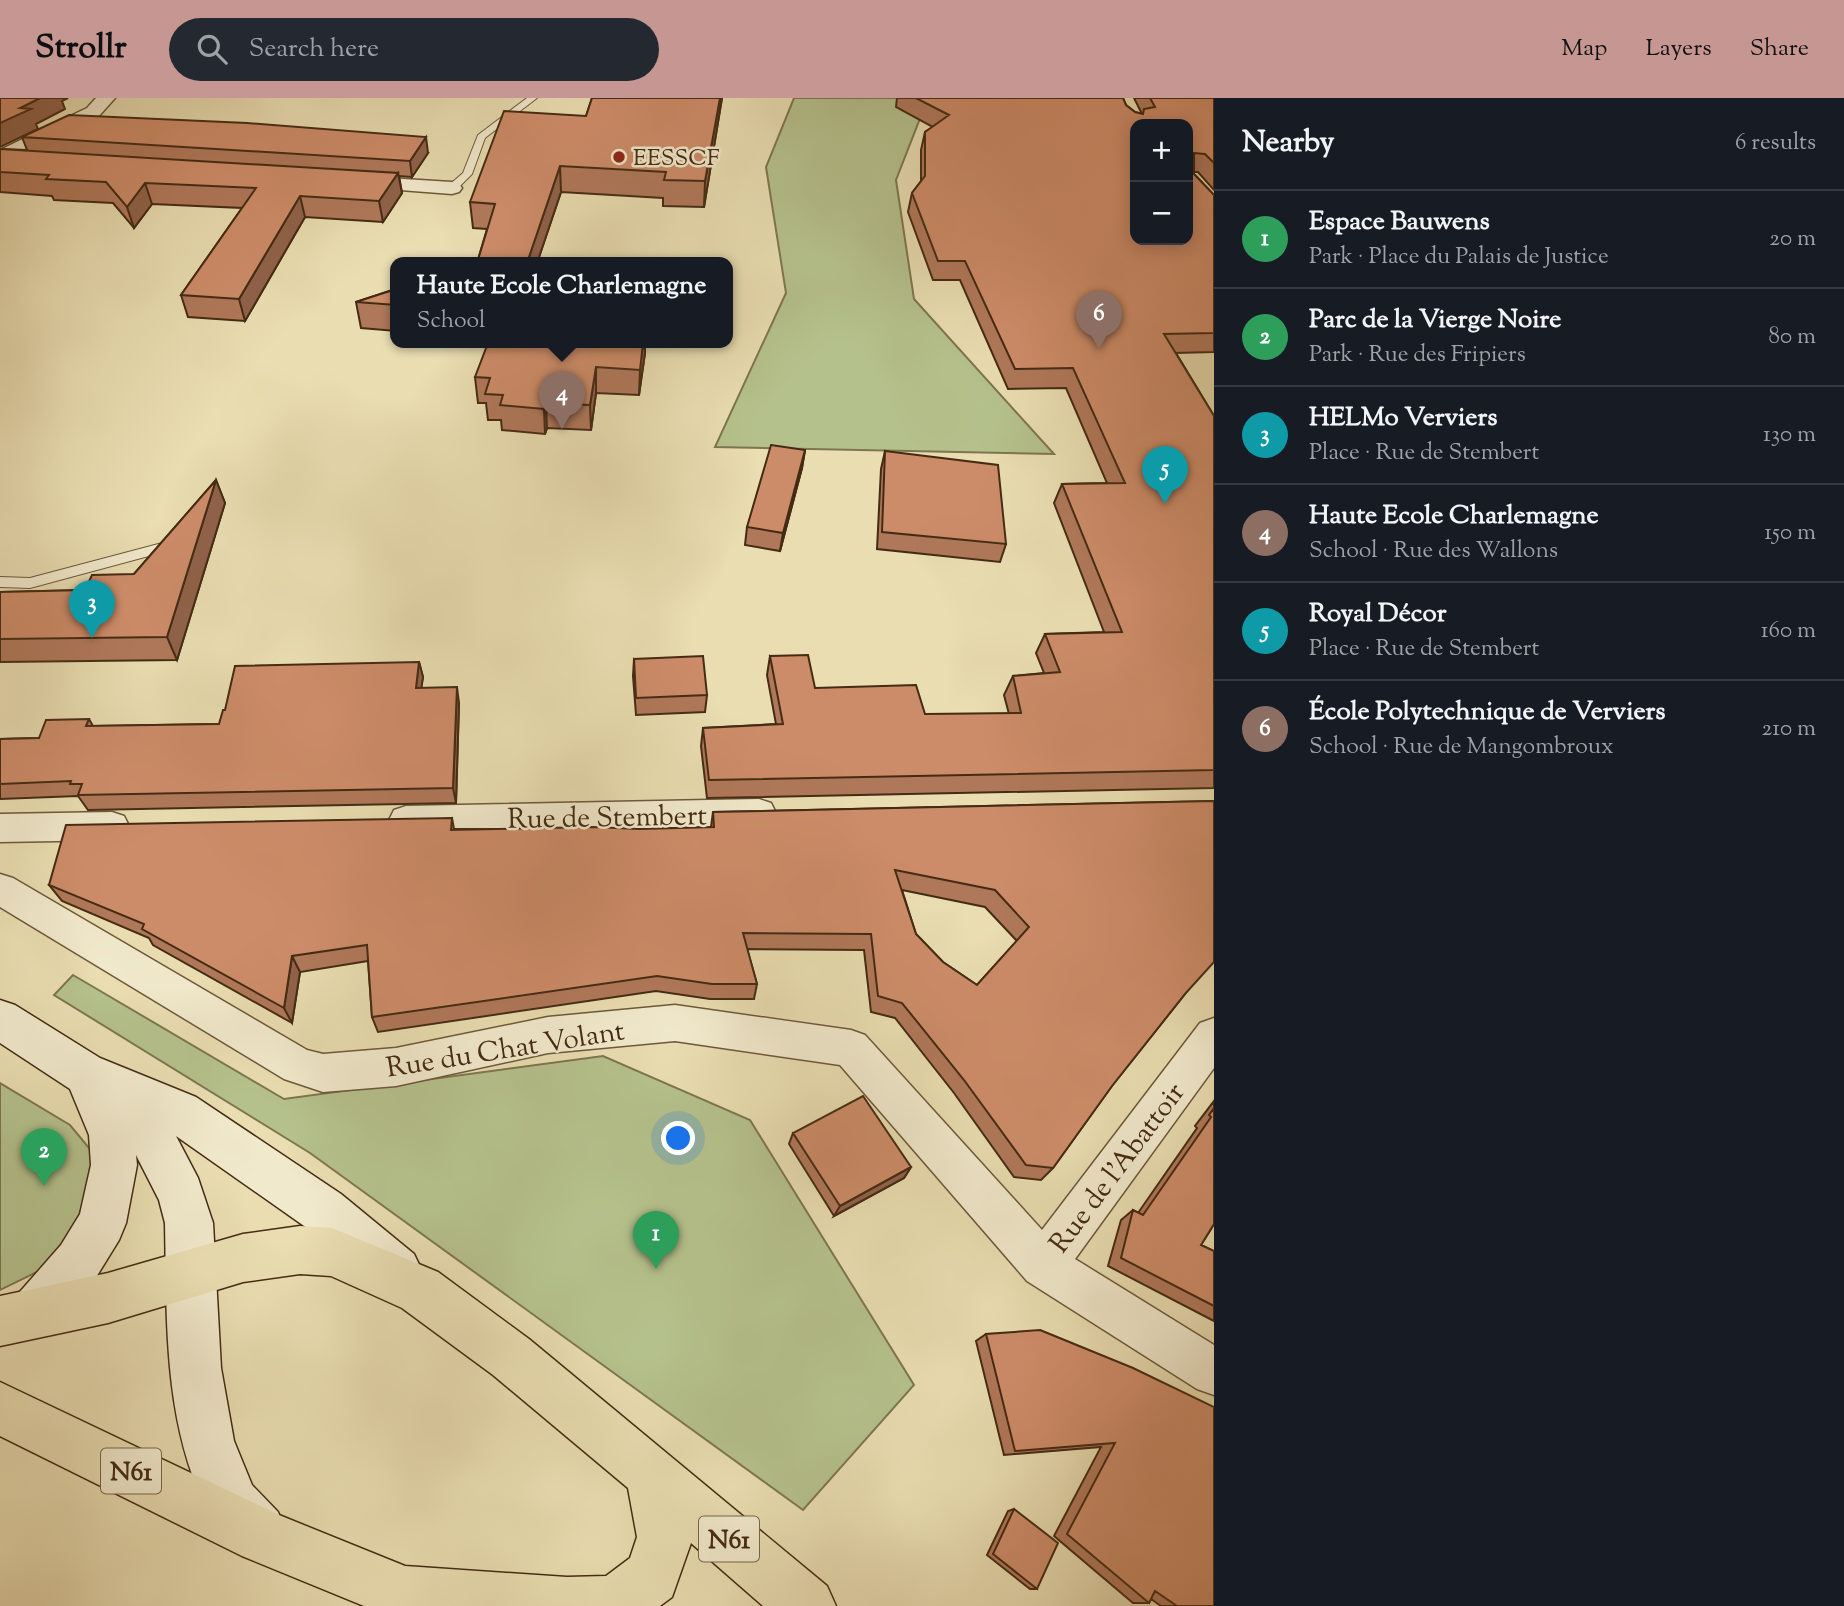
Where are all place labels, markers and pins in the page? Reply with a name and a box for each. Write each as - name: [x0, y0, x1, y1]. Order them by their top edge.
- place label: EESSCF: [633, 143, 720, 176]
- marker: EESSCF: [611, 149, 627, 165]
- pin: 6: [1076, 291, 1122, 349]
- pin: 4: [539, 371, 585, 429]
- pin: 5: [1142, 446, 1188, 504]
- pin: 3: [69, 580, 115, 638]
- pin: 2: [21, 1128, 67, 1186]
- pin: 1: [633, 1211, 679, 1269]

